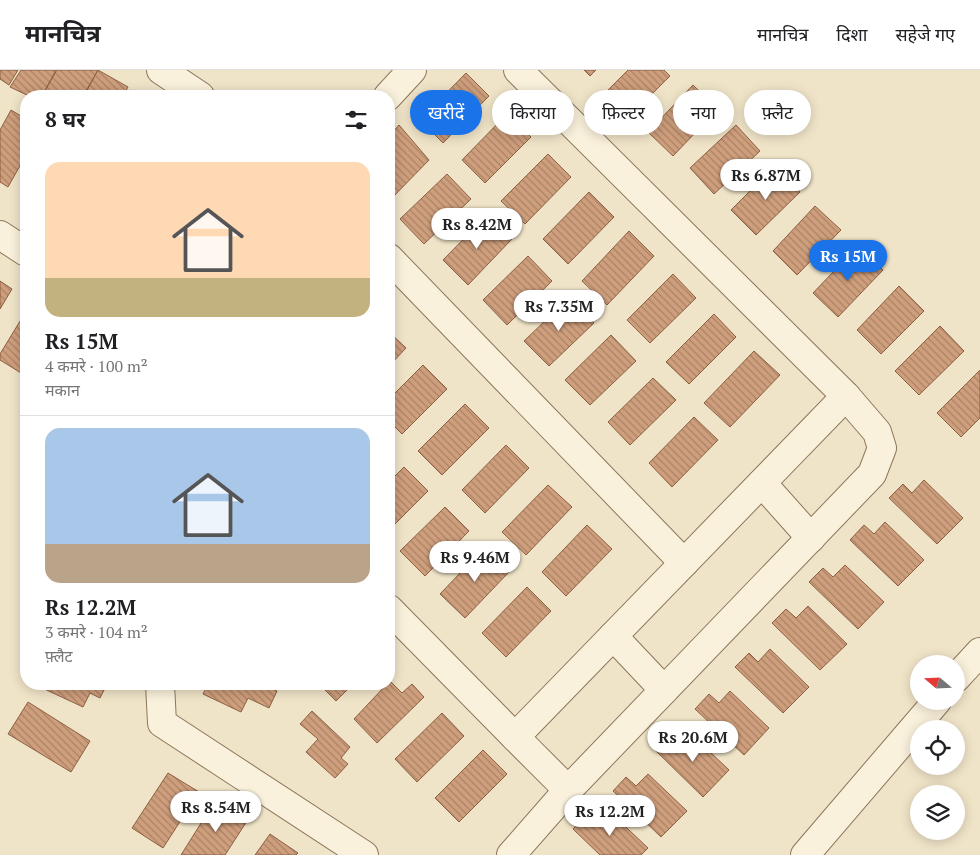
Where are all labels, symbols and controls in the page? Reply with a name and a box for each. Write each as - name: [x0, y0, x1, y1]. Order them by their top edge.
- text: मानचित्र: [25, 17, 101, 49]
- text: मानचित्र: [757, 22, 808, 46]
- text: दिशा: [836, 22, 867, 46]
- text: सहेजे गए: [895, 22, 955, 46]
- chip: खरीदें: [410, 90, 482, 135]
- chip: किराया: [492, 90, 574, 135]
- chip: फ़िल्टर: [584, 90, 663, 135]
- chip: नया: [673, 90, 734, 135]
- chip: फ़्लैट: [744, 90, 811, 135]
- text: 8 घर: [45, 105, 85, 133]
- icon: filters: [342, 106, 370, 134]
- pin: Rs 6.87M: [714, 158, 818, 201]
- text: Rs 6.87M: [731, 164, 801, 186]
- icon: home: [163, 195, 253, 285]
- pin: Rs 8.42M: [425, 208, 529, 250]
- text: Rs 8.42M: [442, 213, 512, 235]
- pin: Rs 15M: [807, 240, 889, 282]
- text: Rs 15M: [820, 245, 876, 267]
- pin: Rs 7.35M: [507, 290, 611, 332]
- text: Rs 7.35M: [525, 295, 593, 317]
- text: Rs 15M: [45, 327, 118, 355]
- text: 4 कमरे · 100 m²: [45, 355, 148, 377]
- text: मकान: [45, 379, 80, 401]
- icon: home: [163, 460, 253, 550]
- pin: Rs 9.46M: [423, 540, 527, 583]
- text: Rs 9.46M: [440, 546, 510, 568]
- text: Rs 12.2M: [45, 593, 136, 621]
- text: 3 कमरे · 104 m²: [45, 621, 148, 643]
- text: फ़्लैट: [45, 645, 73, 667]
- north arrow: [910, 655, 965, 710]
- map controls: [910, 655, 965, 840]
- pin: Rs 20.6M: [641, 720, 745, 763]
- button: locate: [910, 720, 965, 775]
- text: Rs 20.6M: [658, 726, 728, 748]
- button: layers: [910, 785, 965, 840]
- pin: Rs 8.54M: [164, 790, 268, 833]
- pin: Rs 12.2M: [558, 794, 662, 837]
- text: Rs 8.54M: [181, 796, 251, 818]
- text: Rs 12.2M: [575, 800, 645, 822]

